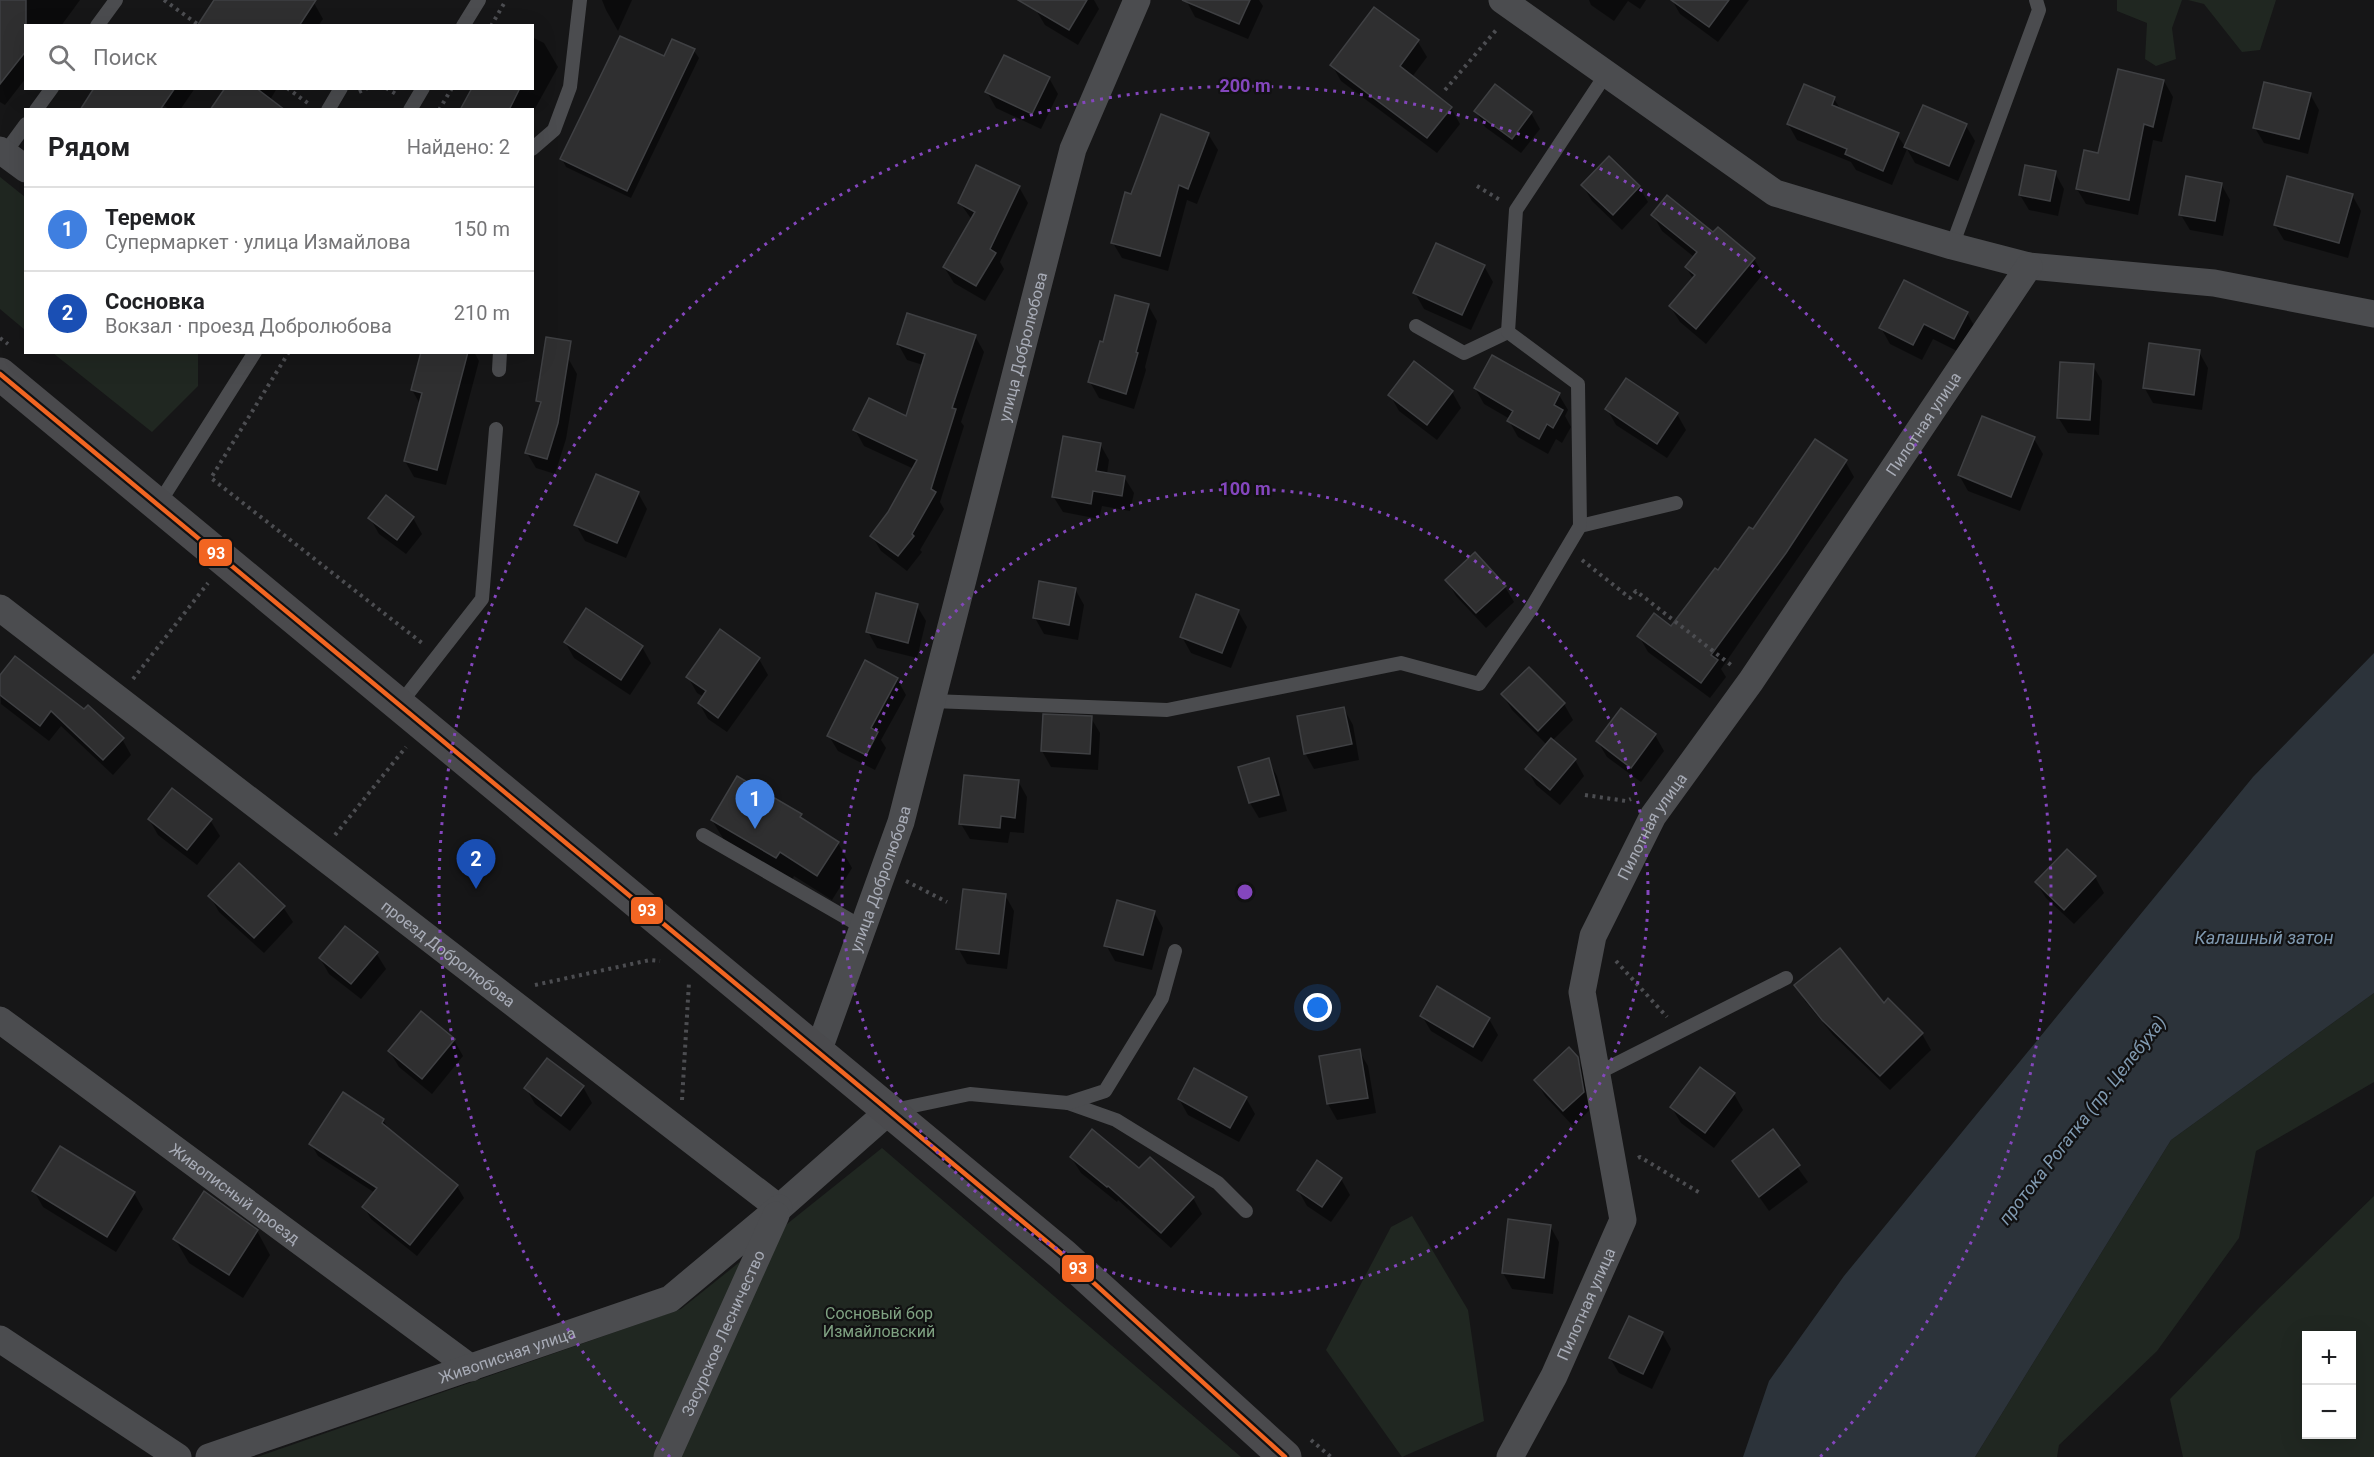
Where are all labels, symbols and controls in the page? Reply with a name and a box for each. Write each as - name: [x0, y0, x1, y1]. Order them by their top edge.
- search box: [24, 24, 534, 90]
- icon: search: [45, 41, 78, 74]
- text: Поиск: [93, 45, 157, 70]
- text: 200 m: [1219, 75, 1271, 96]
- text: Рядом: [48, 132, 130, 162]
- text: Найдено: 2: [407, 135, 510, 159]
- text: Теремок: [105, 205, 195, 230]
- text: 1: [62, 217, 73, 241]
- text: 150 m: [454, 217, 510, 241]
- text: Супермаркет · улица Измайлова: [105, 230, 411, 254]
- street label: улица Добролюбова: [994, 270, 1051, 424]
- text: Сосновка: [105, 289, 205, 314]
- text: 2: [62, 301, 73, 325]
- text: 210 m: [454, 301, 510, 325]
- text: Вокзал · проезд Добролюбова: [105, 314, 392, 338]
- street label: Пилотная улица: [1882, 368, 1965, 479]
- text: 100 m: [1219, 478, 1271, 499]
- line badge: 93: [198, 538, 233, 567]
- text: 93: [207, 544, 225, 563]
- street label: Пилотная улица: [1613, 769, 1691, 883]
- pin: 1: [736, 780, 774, 829]
- street label: улица Добролюбова: [845, 804, 914, 955]
- pin: 2: [456, 840, 496, 889]
- centre of rings: [1235, 882, 1255, 902]
- street label: проезд Добролюбова: [378, 896, 519, 1011]
- line badge: 93: [630, 896, 664, 925]
- text: 93: [638, 901, 656, 920]
- water label: Калашный затон: [2195, 927, 2333, 948]
- your location: [1303, 993, 1332, 1022]
- water label: протока Рогатка (пр. Целебуха): [1994, 1012, 2171, 1229]
- street label: Живописный проезд: [166, 1139, 304, 1248]
- street label: Пилотная улица: [1553, 1245, 1619, 1363]
- street label: Засурское Лесничество: [677, 1247, 768, 1419]
- line badge: 93: [1061, 1254, 1095, 1283]
- text: 93: [1069, 1259, 1087, 1278]
- park label: Сосновый бор Измайловский: [823, 1304, 935, 1341]
- street label: Живописная улица: [436, 1323, 578, 1387]
- map controls: [2302, 1331, 2356, 1439]
- button: +: [2302, 1331, 2356, 1385]
- button: −: [2302, 1385, 2356, 1439]

